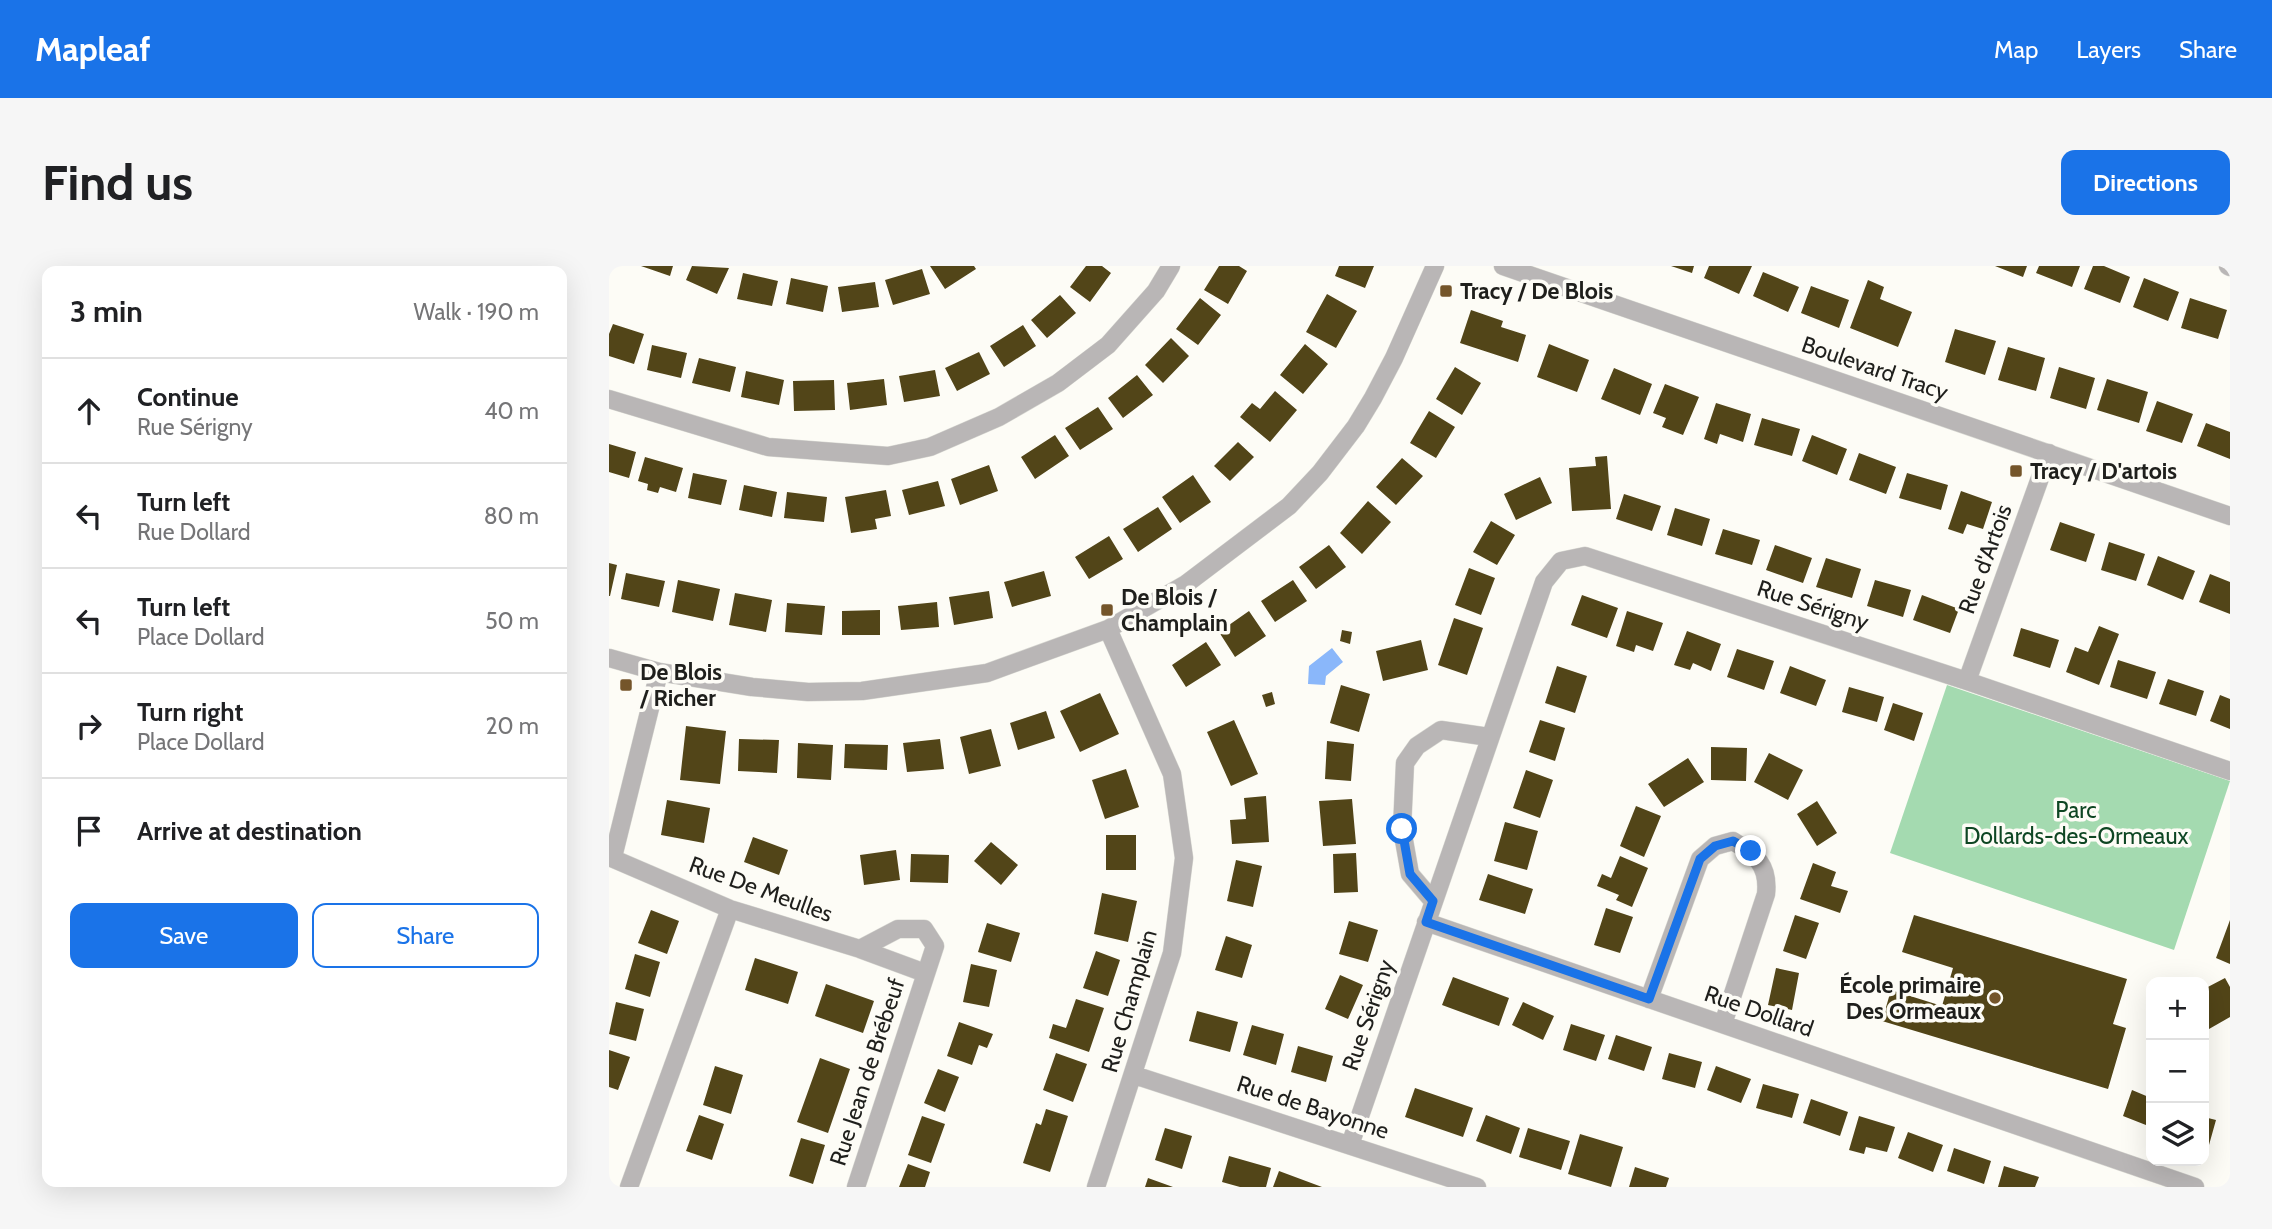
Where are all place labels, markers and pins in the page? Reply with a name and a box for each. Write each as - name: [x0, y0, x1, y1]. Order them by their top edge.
- place label: Tracy / De Blois: [1460, 277, 1613, 305]
- marker: Tracy / De Blois: [1438, 283, 1454, 299]
- place label: Tracy / D'artois: [2030, 457, 2177, 485]
- marker: Tracy / D'artois: [2008, 463, 2024, 479]
- place label: De Blois / Champlain: [1121, 583, 1228, 637]
- marker: De Blois / Champlain: [1099, 602, 1115, 618]
- place label: De Blois / Richer: [639, 658, 722, 712]
- marker: De Blois / Richer: [618, 677, 634, 693]
- place label: École primaire Des Ormeaux: [1839, 971, 1982, 1025]
- marker: École primaire Des Ormeaux: [1987, 990, 2003, 1006]

